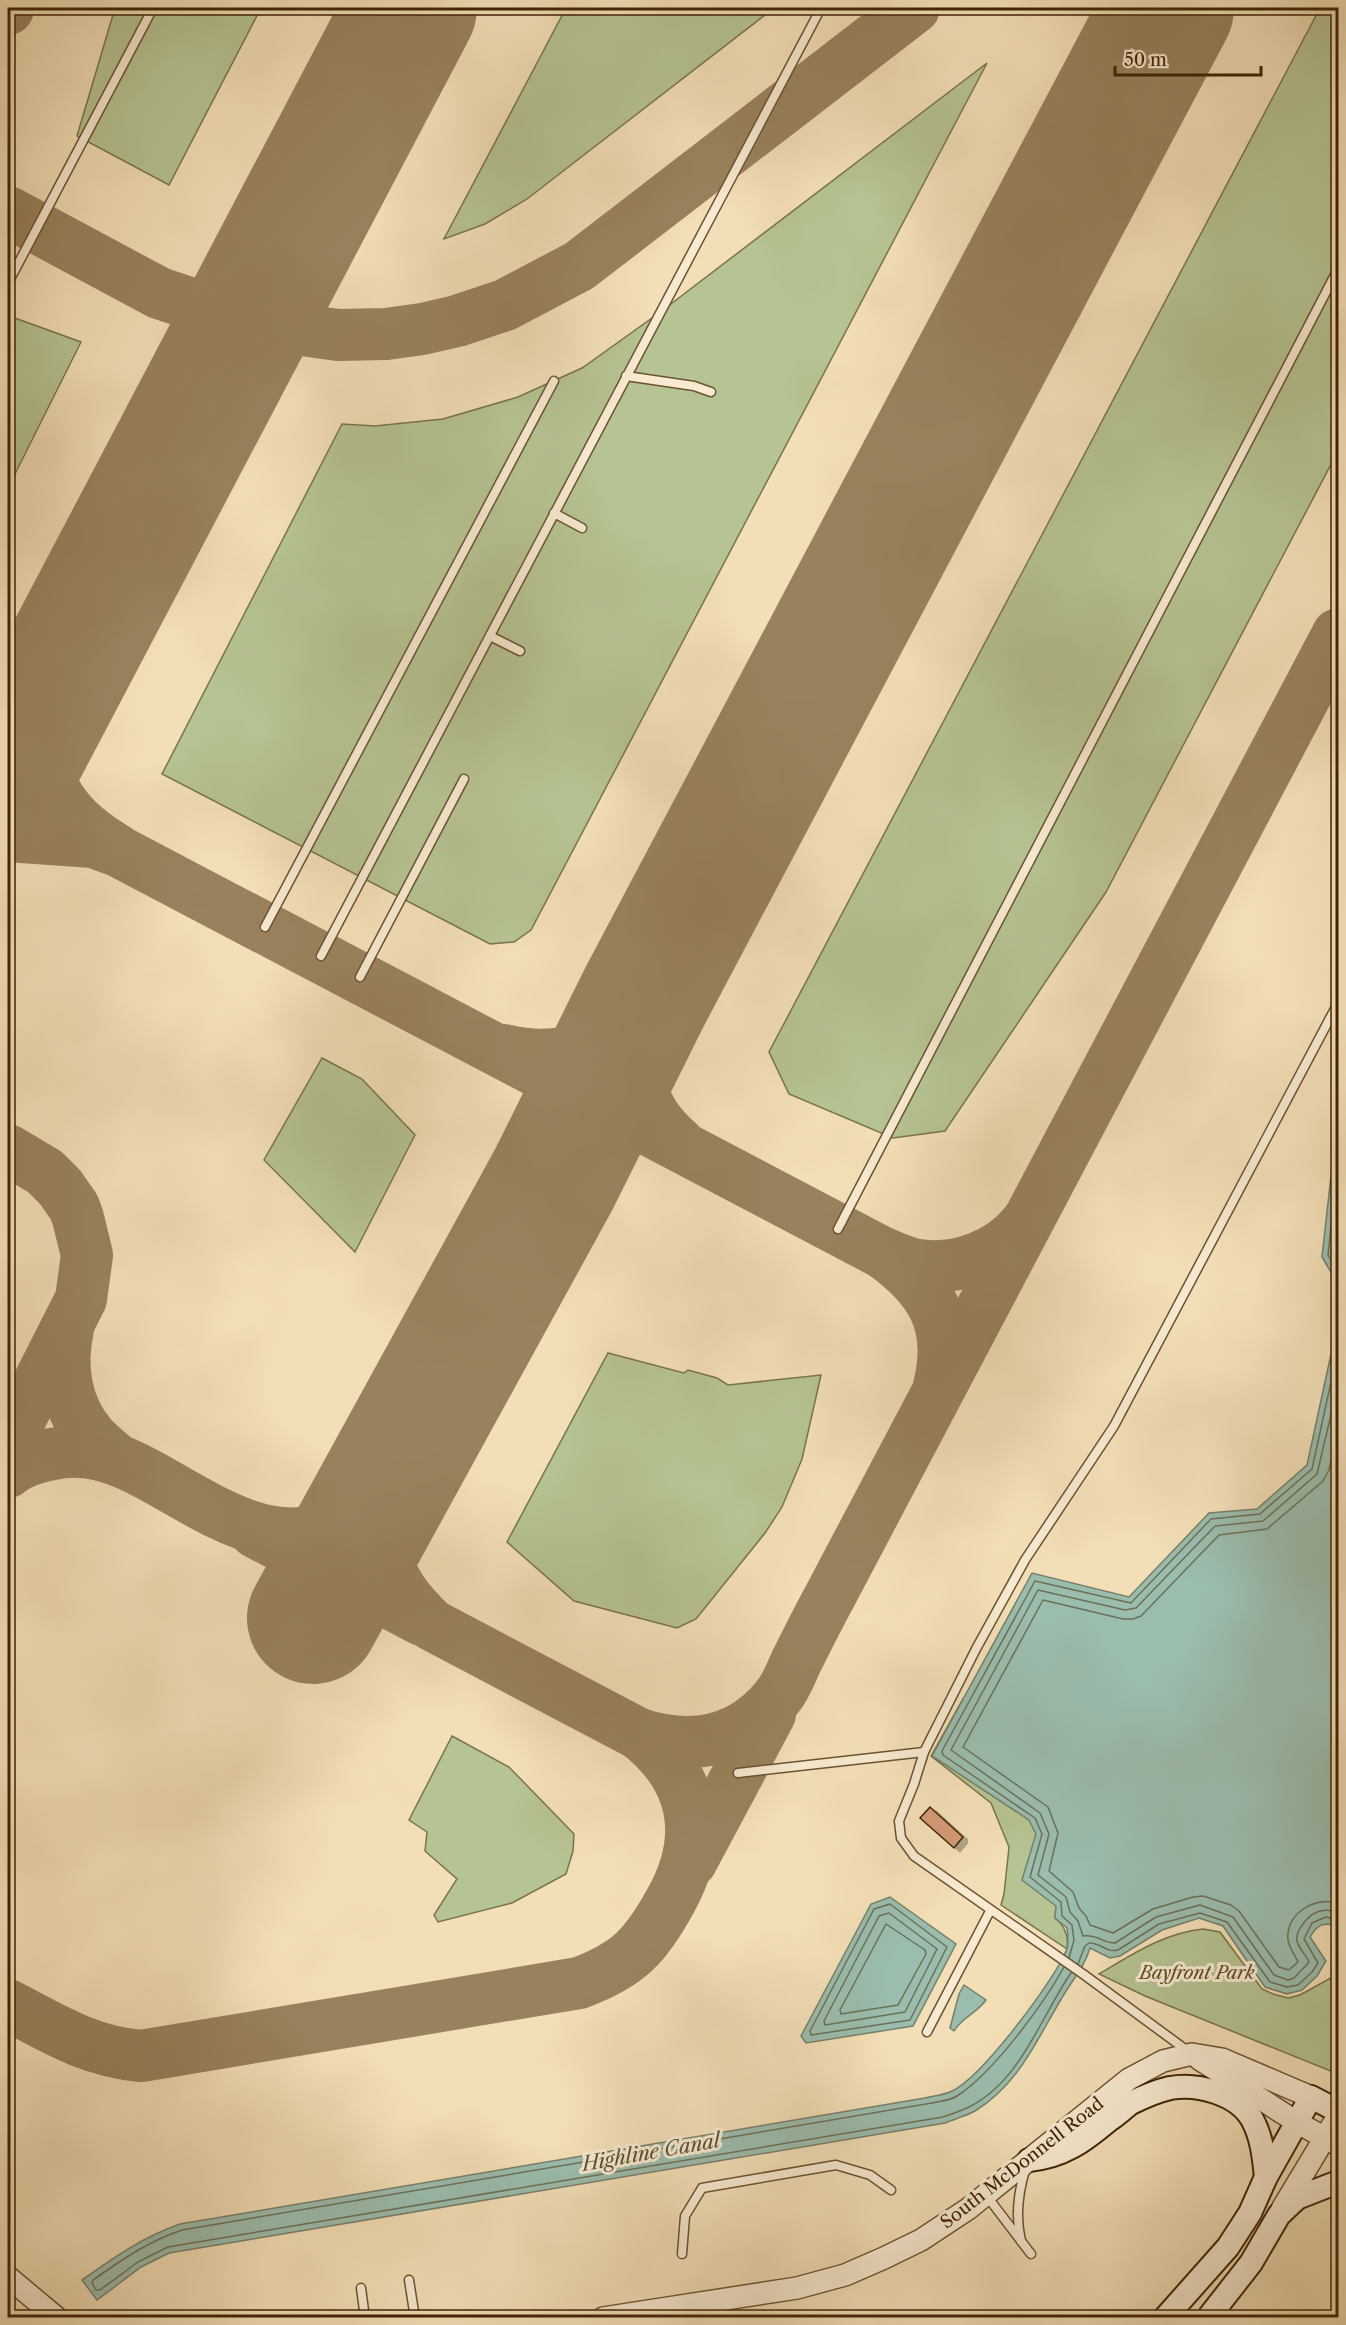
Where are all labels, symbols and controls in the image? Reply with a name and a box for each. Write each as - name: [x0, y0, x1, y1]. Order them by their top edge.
- scale bar: [1115, 39, 1260, 77]
- text: 50 m: [1124, 49, 1167, 71]
- park label: Bayfront Park: [1137, 1962, 1255, 1984]
- street label: South McDonnell Road: [936, 2093, 1108, 2233]
- water label: Highline Canal: [578, 2128, 724, 2176]

